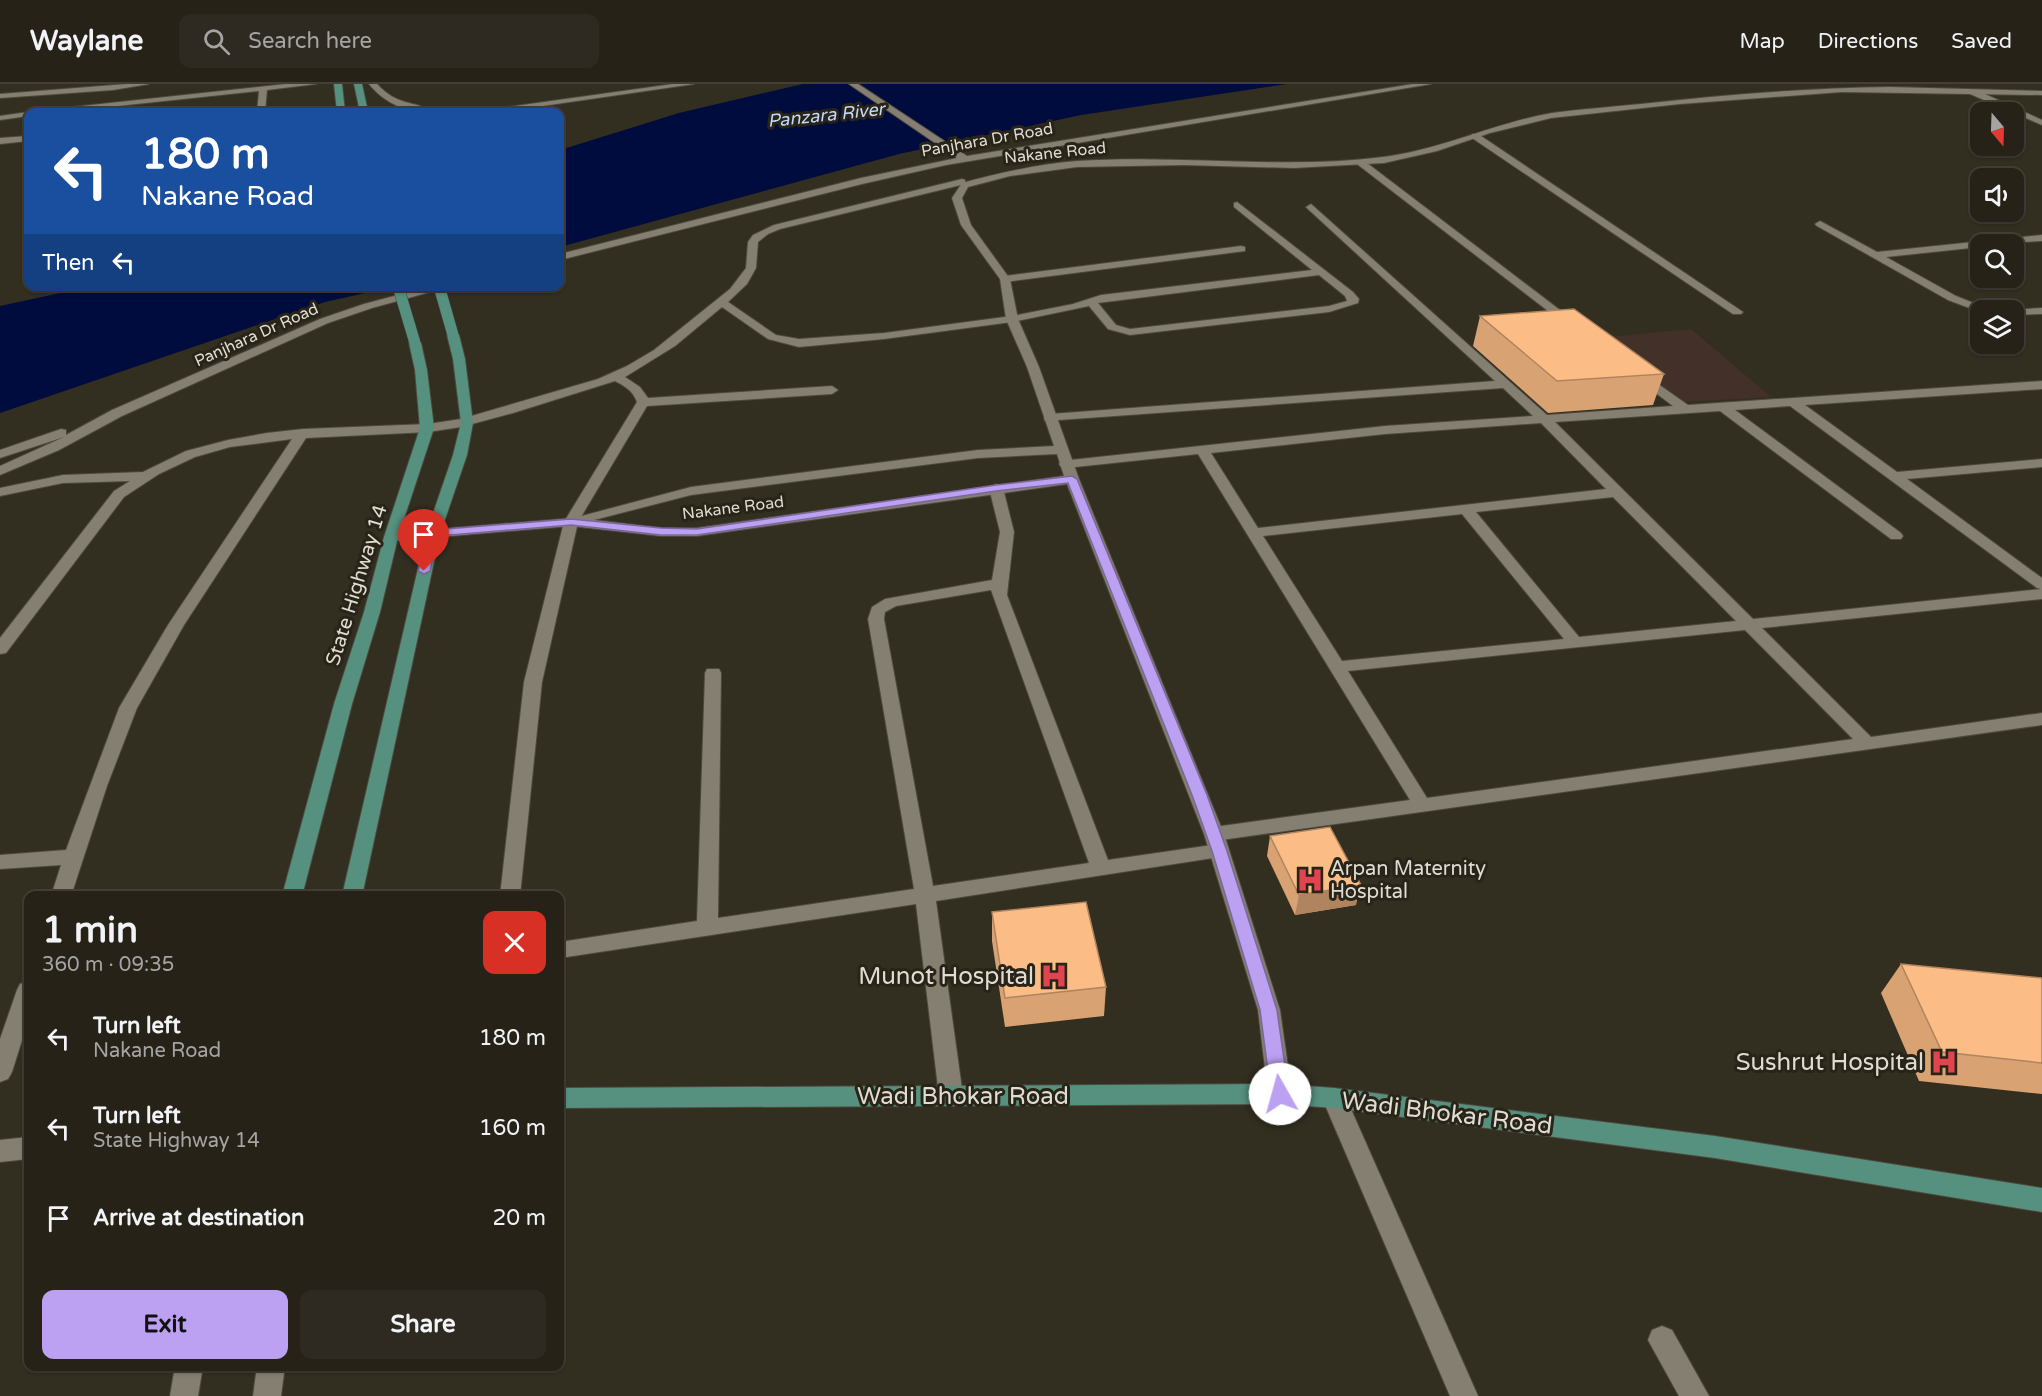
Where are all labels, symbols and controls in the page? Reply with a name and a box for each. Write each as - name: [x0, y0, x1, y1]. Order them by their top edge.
- search box: [179, 14, 599, 68]
- text: Waylane: [30, 24, 143, 58]
- icon: search: [200, 25, 233, 58]
- text: Search here: [248, 28, 372, 54]
- text: Map: [1739, 29, 1785, 54]
- text: Directions: [1818, 29, 1918, 54]
- text: Saved: [1951, 29, 2012, 54]
- water label: Panzara River: [767, 98, 888, 132]
- north arrow: [1970, 102, 2024, 156]
- map controls: [1970, 102, 2024, 354]
- street label: Panjhara Dr Road: [920, 119, 1055, 161]
- text: 180 m: [141, 129, 270, 180]
- icon: left: [42, 132, 120, 210]
- street label: Nakane Road: [1003, 138, 1107, 168]
- button: sound: [1970, 168, 2024, 222]
- text: Nakane Road: [141, 180, 314, 213]
- button: search: [1970, 234, 2024, 288]
- icon: left: [107, 246, 140, 279]
- text: Then: [42, 250, 95, 276]
- street label: Panjhara Dr Road: [191, 299, 321, 371]
- button: layers: [1970, 300, 2024, 354]
- street label: Nakane Road: [681, 492, 785, 524]
- street label: State Highway 14: [321, 502, 393, 669]
- pin: [398, 509, 449, 571]
- icon: arrive: [407, 518, 440, 551]
- place label: Arpan Maternity Hospital: [1330, 857, 1486, 904]
- hospital icon: Arpan Maternity Hospital: [1295, 865, 1325, 895]
- text: 1 min: [42, 909, 138, 952]
- button: close: [483, 911, 546, 974]
- text: 360 m · 09:35: [42, 953, 174, 977]
- hospital icon: Munot Hospital: [1039, 961, 1069, 991]
- place label: Munot Hospital: [858, 962, 1034, 991]
- text: Turn left: [93, 1013, 181, 1039]
- icon: left: [42, 1022, 75, 1055]
- text: 180 m: [479, 1025, 546, 1051]
- text: Nakane Road: [93, 1039, 221, 1063]
- hospital icon: Sushrut Hospital: [1929, 1047, 1959, 1077]
- place label: Sushrut Hospital: [1736, 1048, 1924, 1077]
- position arrow: [1248, 1062, 1312, 1126]
- street label: Wadi Bhokar Road: [857, 1082, 1069, 1111]
- street label: Wadi Bhokar Road: [1340, 1086, 1554, 1141]
- text: Turn left: [93, 1103, 181, 1129]
- icon: left: [42, 1112, 75, 1145]
- text: 160 m: [479, 1115, 546, 1141]
- text: State Highway 14: [93, 1129, 260, 1153]
- icon: arrive: [42, 1202, 75, 1235]
- text: Arrive at destination: [93, 1205, 304, 1231]
- text: 20 m: [492, 1205, 546, 1231]
- button: Exit: [42, 1290, 288, 1359]
- button: Share: [300, 1290, 546, 1359]

